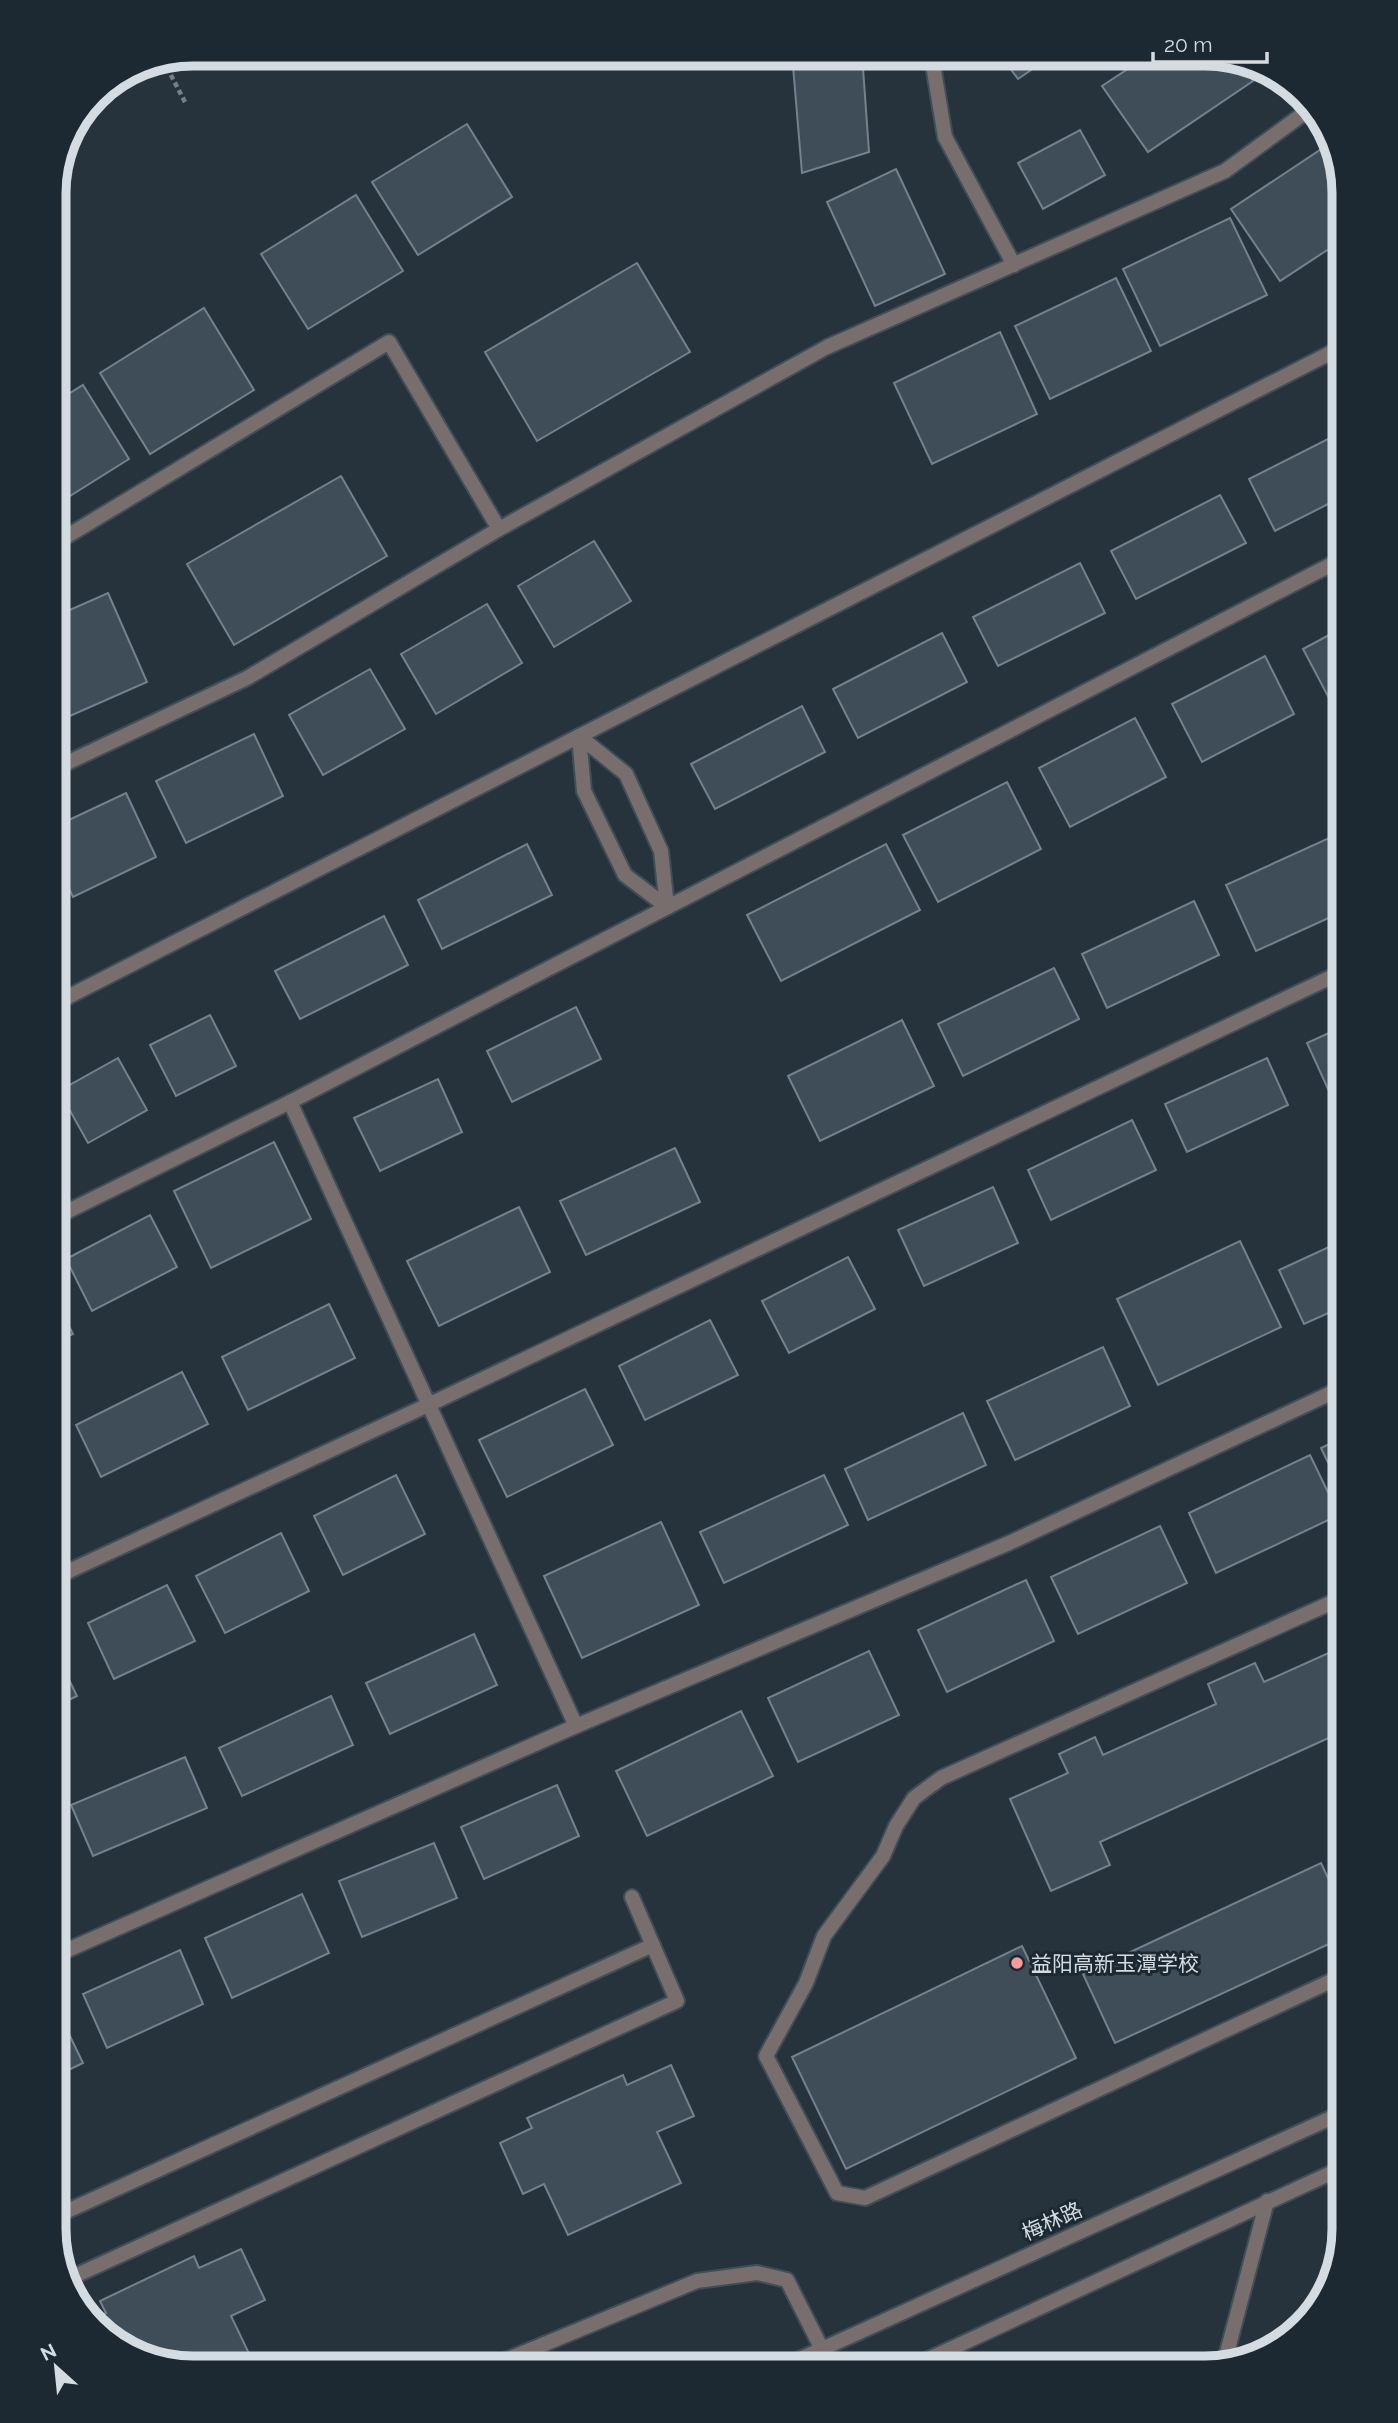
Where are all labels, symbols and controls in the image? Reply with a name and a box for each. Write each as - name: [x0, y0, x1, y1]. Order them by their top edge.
- scale bar: [1153, 21, 1267, 65]
- text: 20 m: [1164, 32, 1212, 57]
- place label: 益阳高新玉潭学校: [1031, 1951, 1199, 1976]
- marker: 益阳高新玉潭学校: [1009, 1955, 1025, 1971]
- street label: 梅林路: [1018, 2197, 1086, 2245]
- north arrow: [21, 2332, 91, 2402]
- text: N: [37, 2339, 60, 2365]

